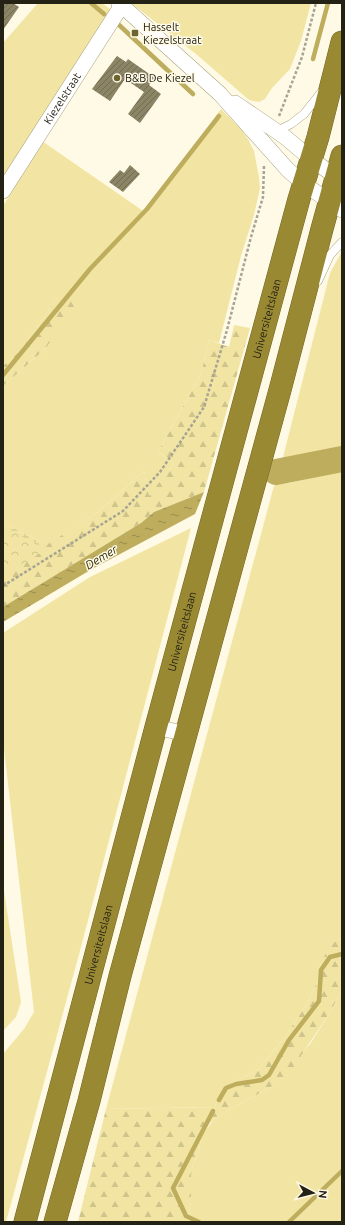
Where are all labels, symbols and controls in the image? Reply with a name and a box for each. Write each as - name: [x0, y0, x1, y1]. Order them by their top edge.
- place label: Hasselt Kiezelstraat: [143, 21, 202, 46]
- marker: Hasselt Kiezelstraat: [130, 28, 140, 38]
- street label: Kiezelstraat: [41, 70, 83, 126]
- place label: B&B De Kiezel: [125, 72, 195, 84]
- marker: B&B De Kiezel: [112, 73, 122, 83]
- street label: Universiteitslaan: [250, 278, 283, 360]
- water label: Demer: [83, 542, 120, 572]
- street label: Universiteitslaan: [165, 590, 198, 673]
- street label: Universiteitslaan: [82, 903, 115, 986]
- north arrow: [293, 1173, 333, 1213]
- text: N: [316, 1189, 329, 1199]

